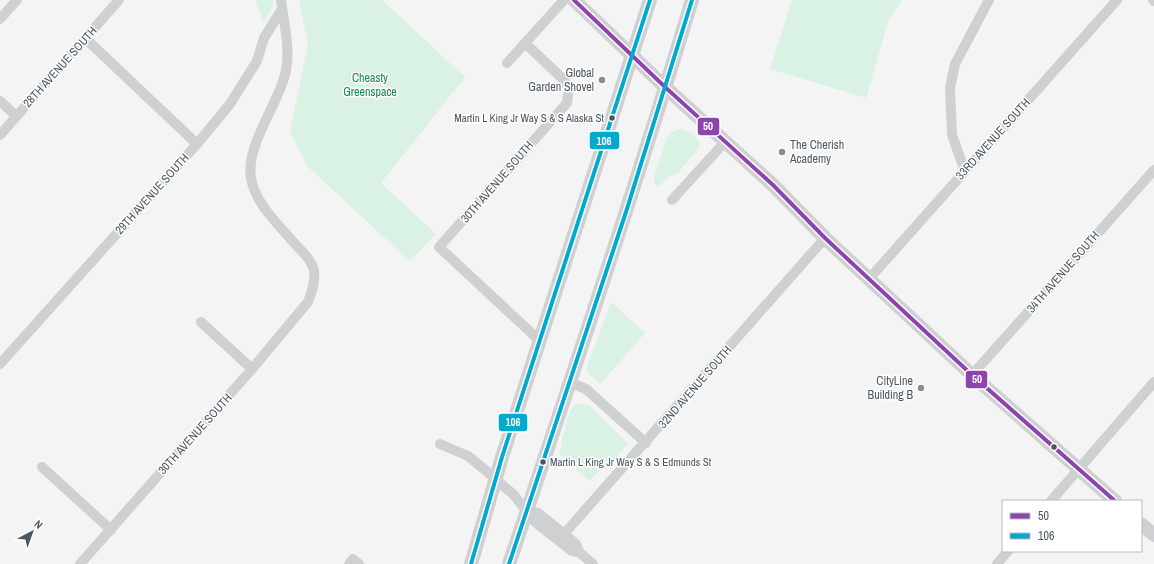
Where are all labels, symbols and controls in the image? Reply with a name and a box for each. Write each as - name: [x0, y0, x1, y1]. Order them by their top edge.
- street label: 28TH AVENUE SOUTH: [20, 23, 100, 111]
- place label: Global Garden Shovel: [528, 65, 594, 95]
- park label: Cheasty Greenspace: [343, 70, 397, 100]
- marker: Global Garden Shovel: [597, 75, 607, 85]
- street label: 33RD AVENUE SOUTH: [952, 95, 1034, 183]
- place label: Martin L King Jr Way S & S Alaska St: [454, 111, 604, 125]
- marker: Martin L King Jr Way S & S Alaska St: [607, 113, 617, 123]
- line badge: 50: [697, 117, 720, 136]
- text: 50: [703, 119, 713, 133]
- line badge: 106: [589, 131, 620, 150]
- text: 106: [596, 134, 612, 148]
- place label: The Cherish Academy: [789, 137, 844, 167]
- street label: 30TH AVENUE SOUTH: [457, 138, 537, 226]
- marker: The Cherish Academy: [777, 147, 787, 157]
- street label: 29TH AVENUE SOUTH: [112, 150, 192, 238]
- street label: 34TH AVENUE SOUTH: [1023, 228, 1103, 316]
- street label: 32ND AVENUE SOUTH: [655, 342, 735, 432]
- line badge: 50: [965, 370, 988, 389]
- text: 50: [972, 372, 982, 386]
- place label: CityLine Building B: [868, 373, 913, 403]
- marker: CityLine Building B: [916, 383, 926, 393]
- street label: 30TH AVENUE SOUTH: [155, 390, 235, 478]
- line badge: 106: [498, 413, 528, 432]
- text: 106: [505, 415, 521, 429]
- unlabelled marker: [1049, 442, 1059, 452]
- place label: Martin L King Jr Way S & S Edmunds St: [550, 455, 712, 469]
- marker: Martin L King Jr Way S & S Edmunds St: [538, 457, 548, 467]
- legend: [1002, 500, 1142, 552]
- text: 50: [1038, 508, 1049, 524]
- north arrow: [12, 512, 52, 552]
- text: N: [32, 517, 46, 532]
- text: 106: [1038, 528, 1054, 544]

